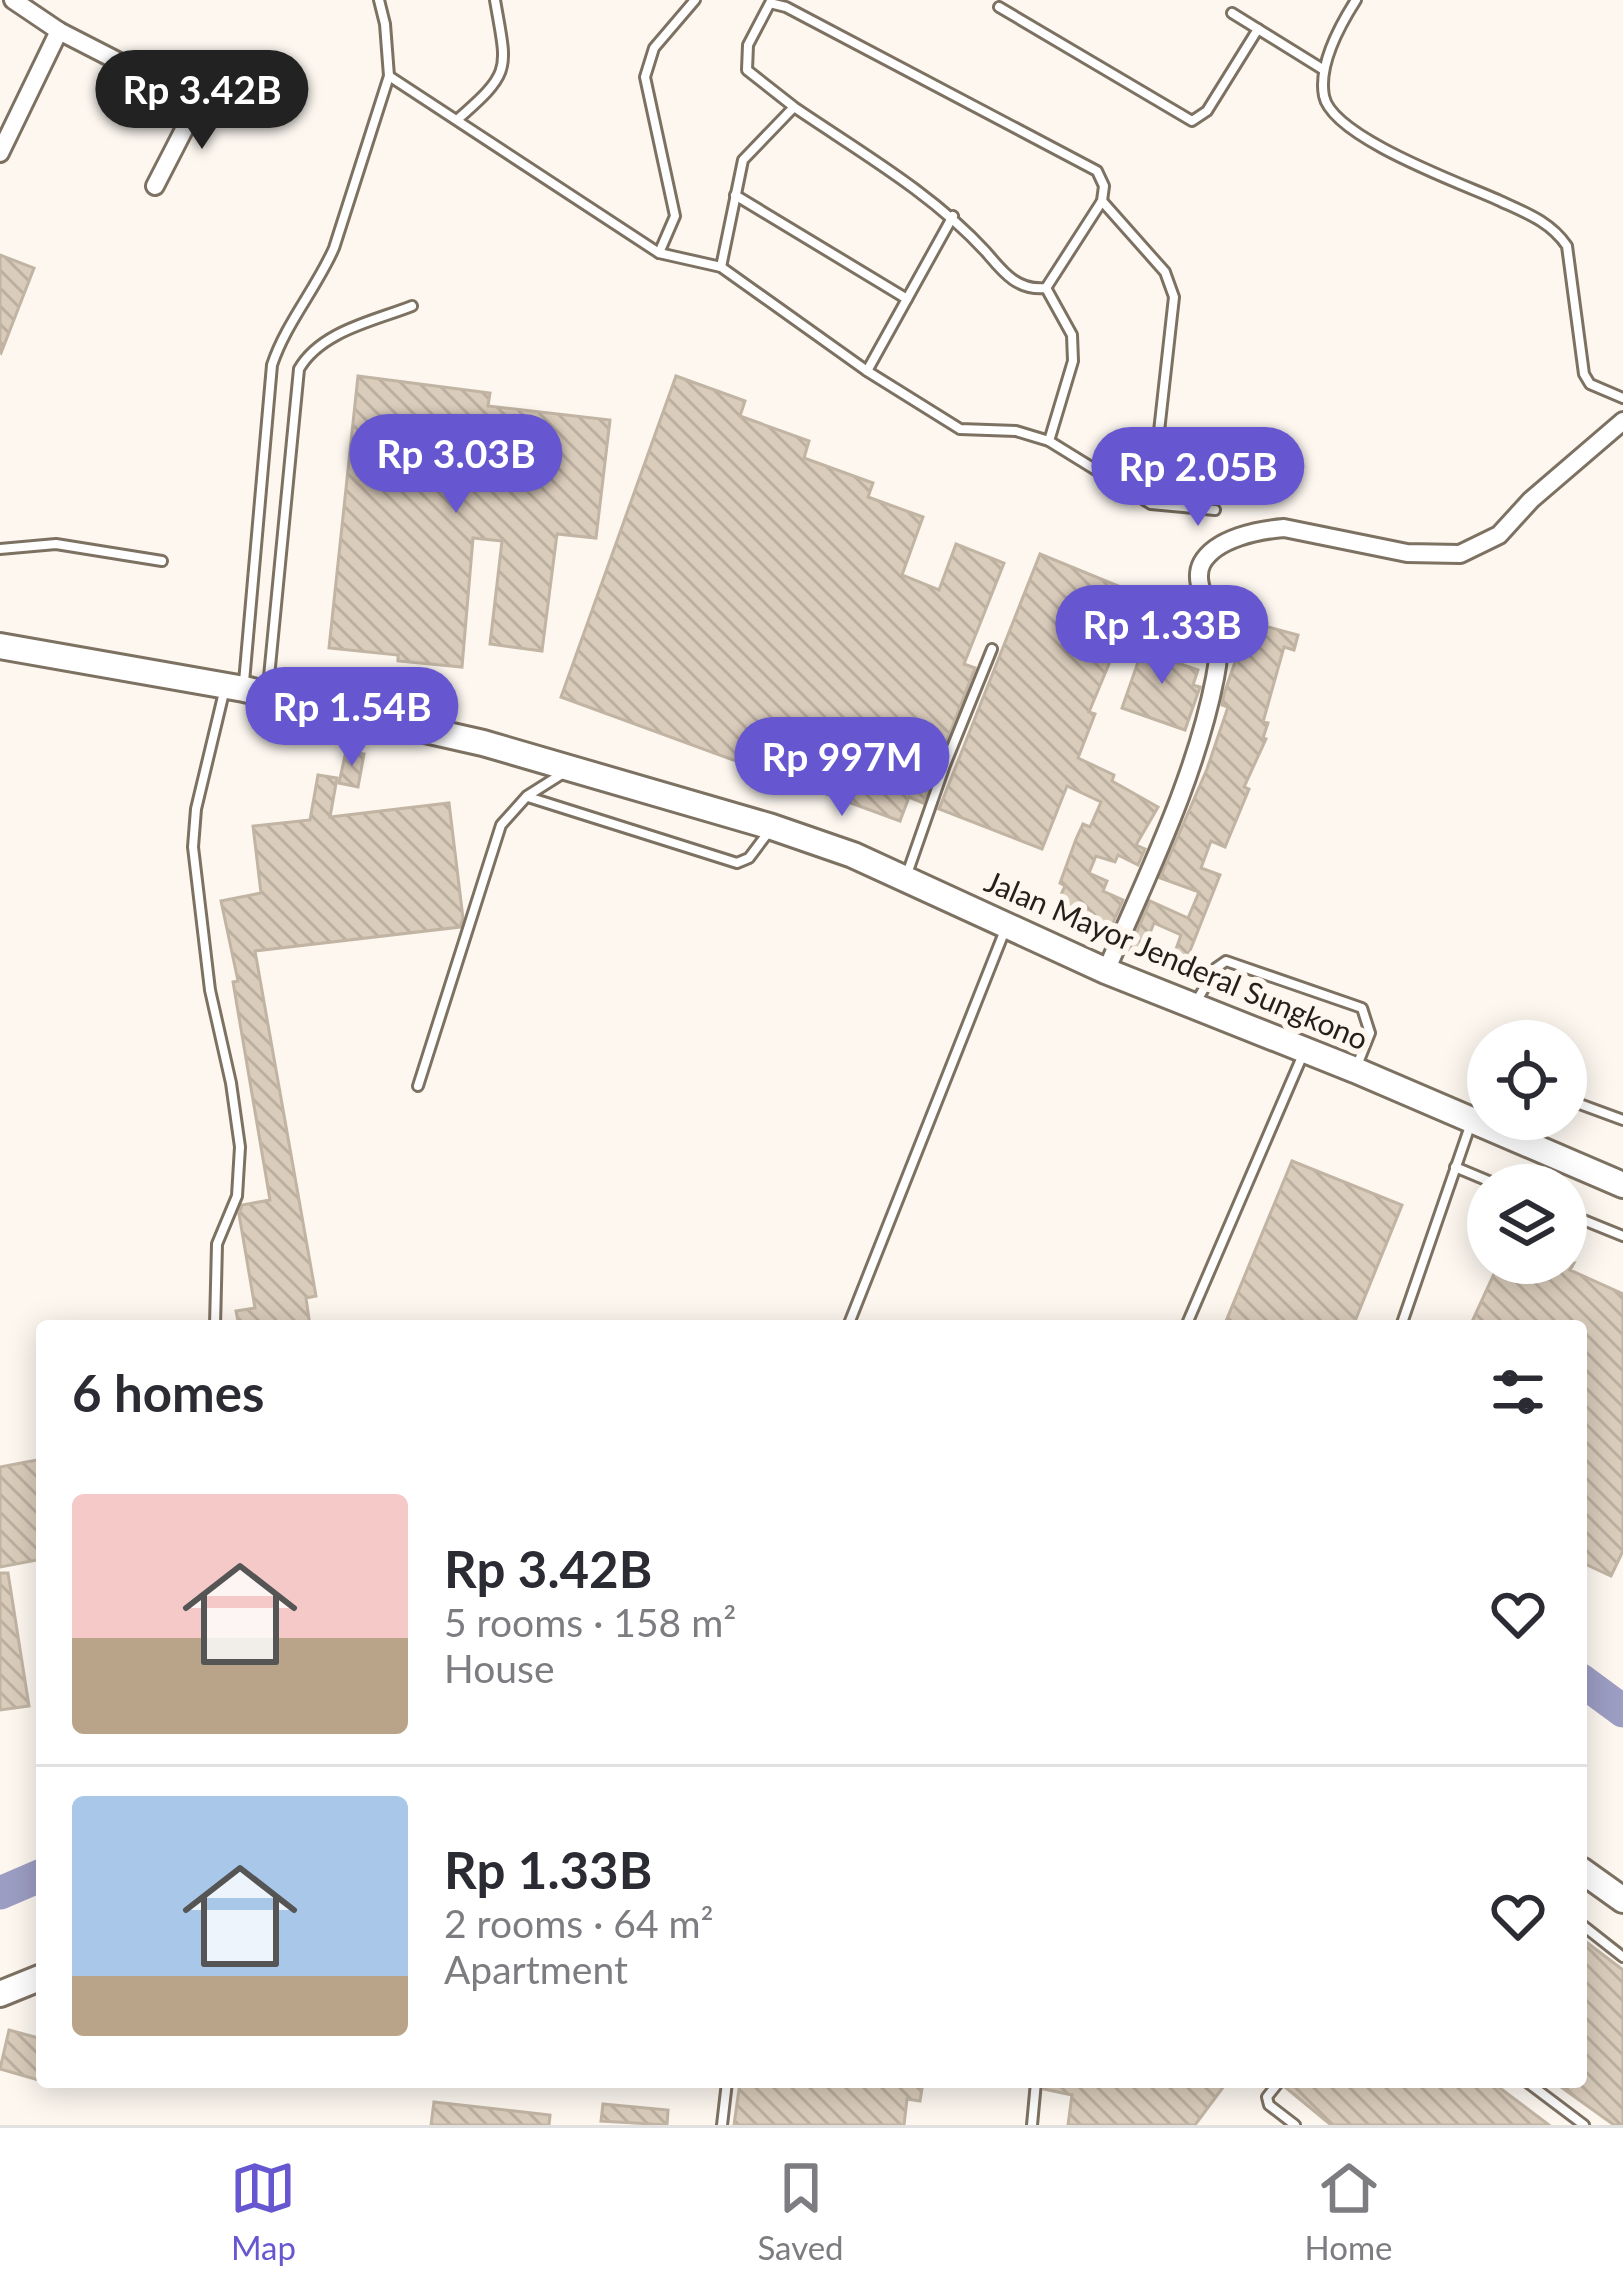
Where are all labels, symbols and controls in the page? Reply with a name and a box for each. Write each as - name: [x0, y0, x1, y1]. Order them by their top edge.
- pin: Rp 3.42B: [78, 50, 326, 152]
- text: Rp 3.42B: [122, 66, 282, 112]
- pin: Rp 3.03B: [332, 414, 580, 516]
- pin: Rp 2.05B: [1074, 427, 1322, 529]
- text: Rp 3.03B: [376, 430, 536, 476]
- text: Rp 2.05B: [1118, 443, 1278, 489]
- pin: Rp 1.33B: [1038, 585, 1286, 687]
- text: Rp 1.33B: [1082, 601, 1242, 647]
- pin: Rp 1.54B: [228, 667, 476, 769]
- text: Rp 1.54B: [272, 683, 432, 729]
- pin: Rp 997M: [731, 717, 953, 819]
- text: Rp 997M: [761, 733, 923, 779]
- street label: Jalan Mayor Jenderal Sungkono: [980, 862, 1374, 1056]
- map controls: [1467, 1020, 1587, 1284]
- button: locate: [1467, 1020, 1587, 1140]
- button: layers: [1467, 1164, 1587, 1284]
- icon: filters: [1485, 1359, 1551, 1425]
- text: 6 homes: [72, 1362, 264, 1423]
- text: Rp 3.42B: [444, 1538, 652, 1599]
- icon: home: [168, 1542, 312, 1686]
- icon: heart: [1485, 1581, 1551, 1647]
- text: 5 rooms · 158 m²: [444, 1599, 736, 1645]
- text: House: [444, 1645, 555, 1691]
- text: Rp 1.33B: [444, 1839, 652, 1900]
- icon: home: [168, 1844, 312, 1988]
- icon: heart: [1485, 1883, 1551, 1949]
- text: 2 rooms · 64 m²: [444, 1900, 714, 1946]
- text: Apartment: [444, 1946, 628, 1992]
- tab: Map: [230, 2155, 296, 2267]
- tab: Saved: [757, 2155, 844, 2267]
- tab: Home: [1305, 2155, 1393, 2267]

